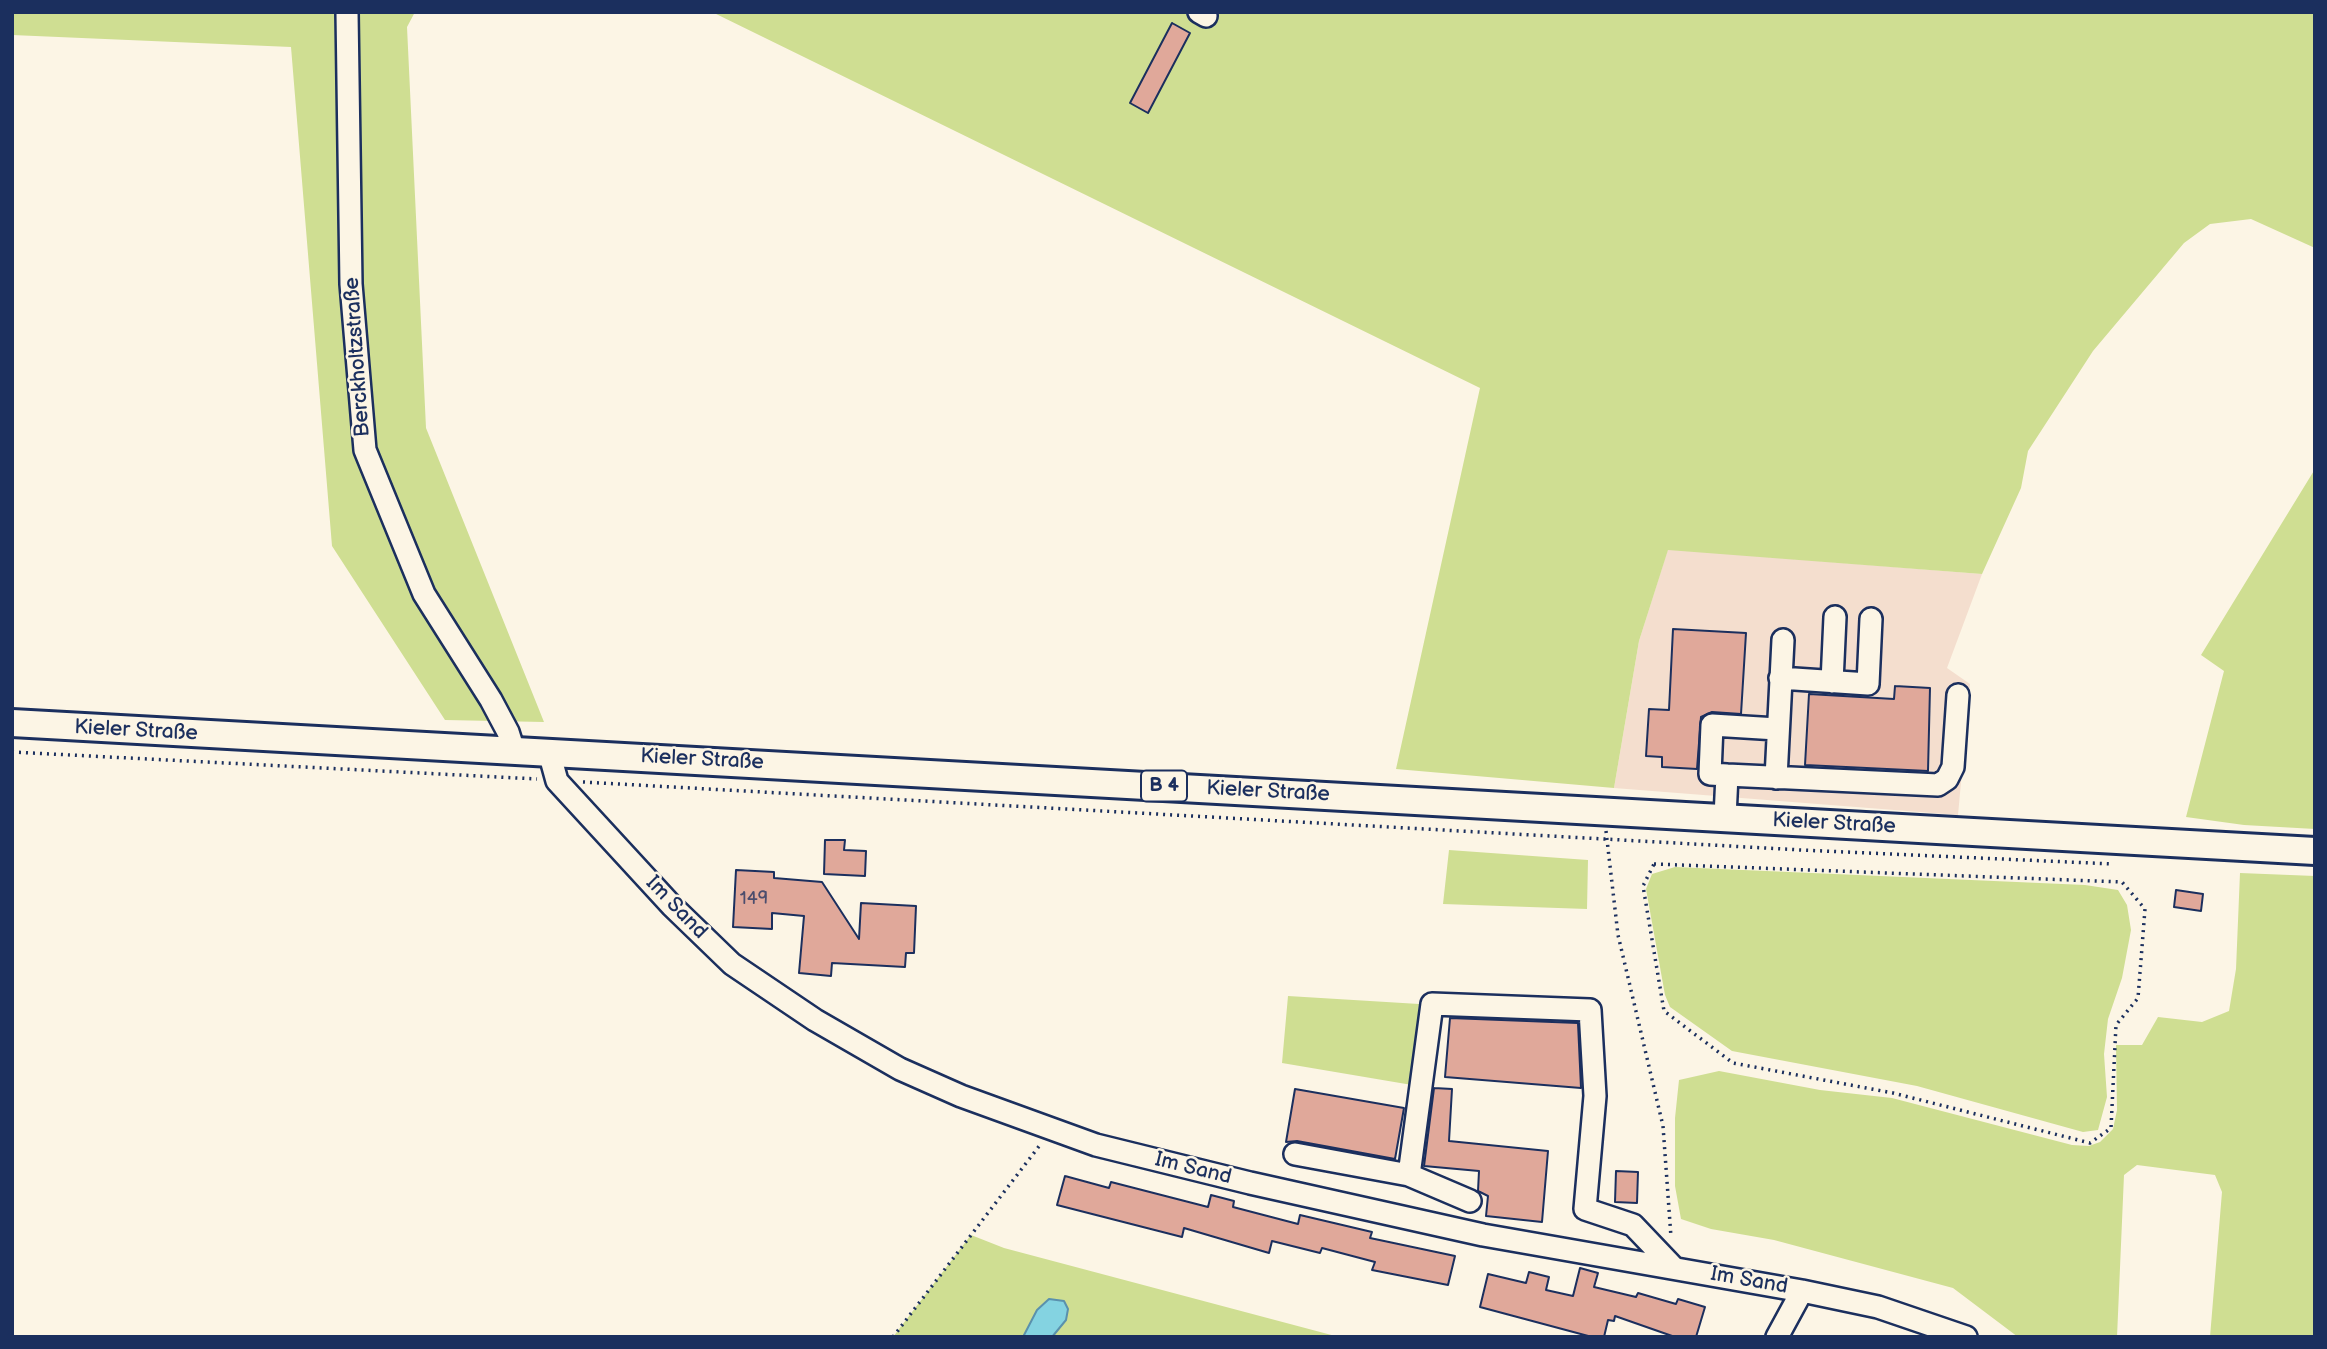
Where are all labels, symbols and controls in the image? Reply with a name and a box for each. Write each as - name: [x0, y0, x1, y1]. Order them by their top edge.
- street label: Berckholtzstraße: [340, 276, 376, 438]
- street label: Kieler Straße: [74, 715, 198, 747]
- street label: Kieler Straße: [640, 744, 764, 776]
- road number: B 4: [1141, 771, 1187, 802]
- street label: Kieler Straße: [1206, 776, 1330, 808]
- street label: Kieler Straße: [1772, 808, 1896, 840]
- street label: Im Sand: [640, 871, 712, 945]
- house number: 149: [740, 888, 768, 910]
- street label: Im Sand: [1152, 1147, 1234, 1191]
- street label: Im Sand: [1708, 1262, 1790, 1300]

